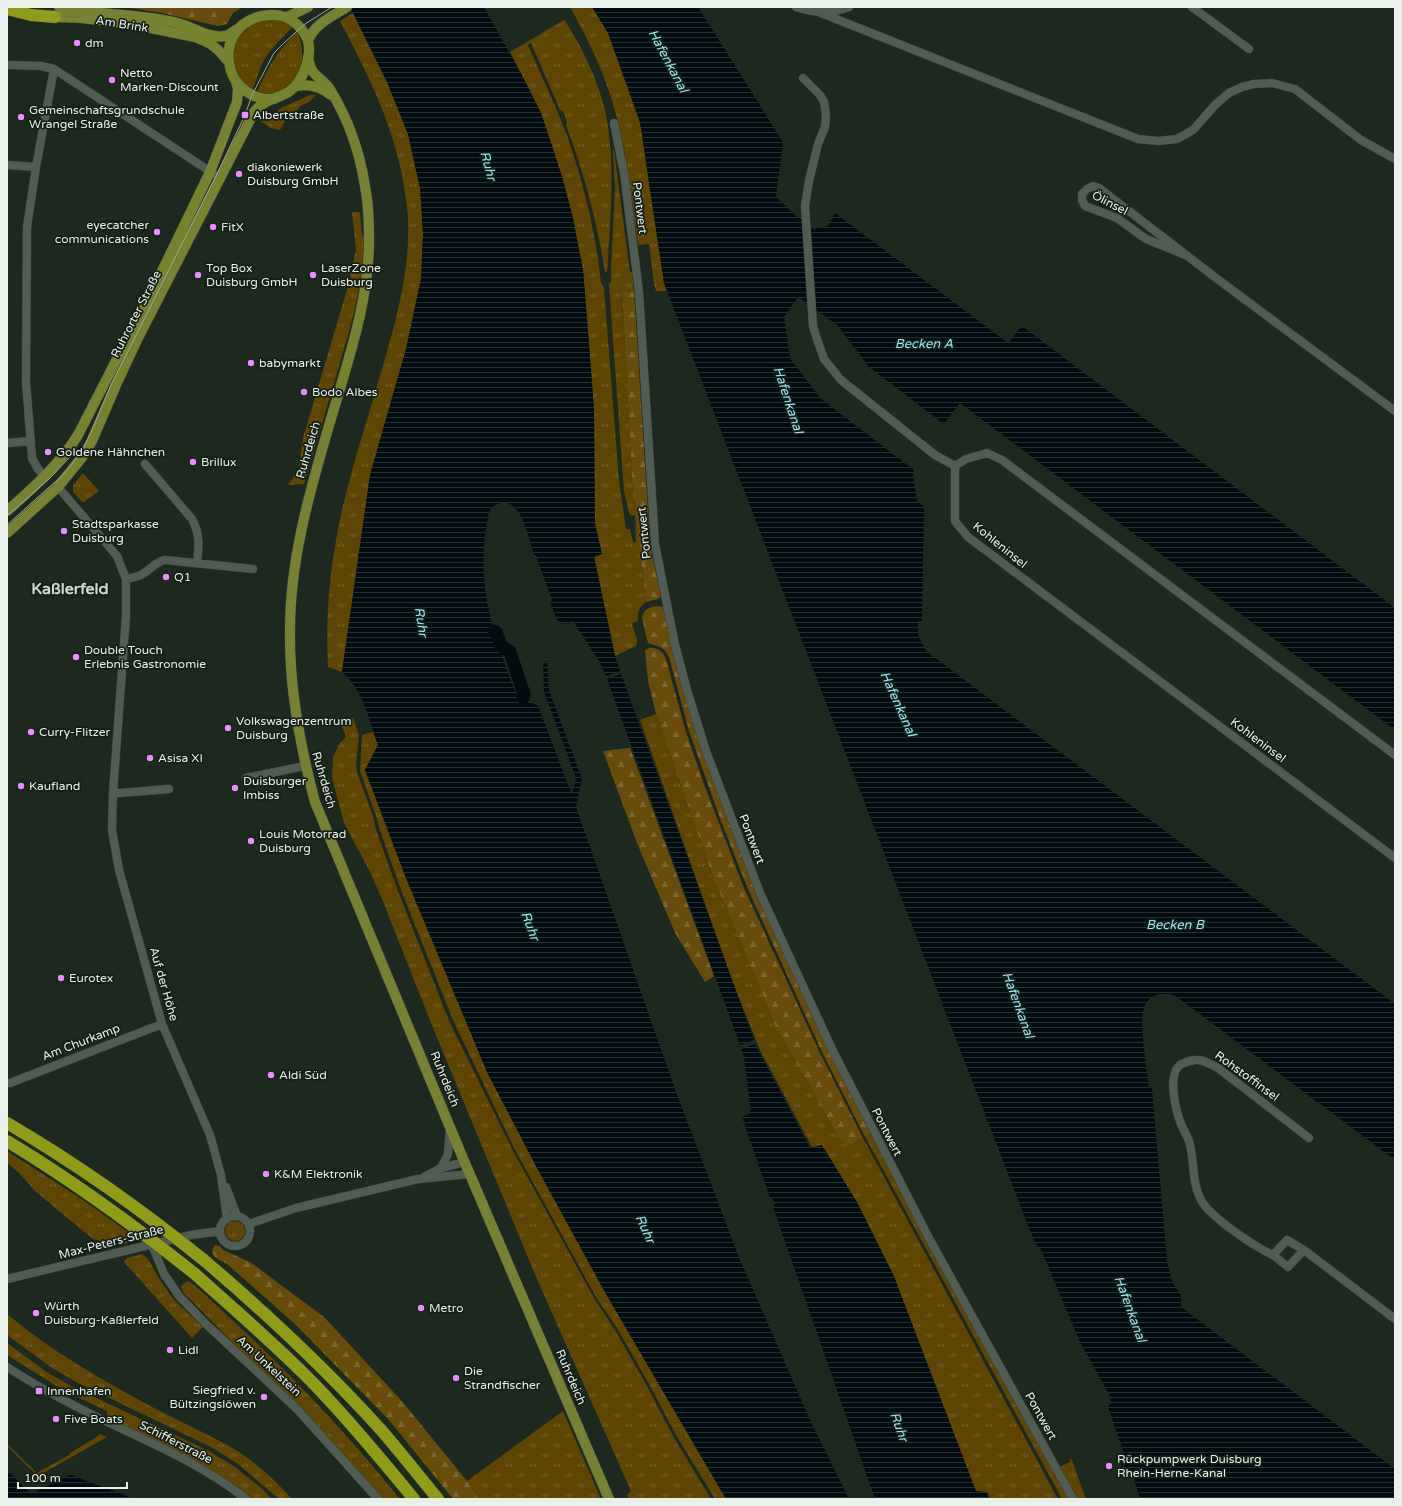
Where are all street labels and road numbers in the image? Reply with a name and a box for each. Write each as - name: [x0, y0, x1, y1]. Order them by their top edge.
- street label: Am Brink: [95, 13, 150, 35]
- street label: Pontwert: [630, 181, 650, 235]
- street label: Ölinsel: [1090, 188, 1130, 218]
- street label: Ruhrorter Straße: [108, 268, 164, 360]
- street label: Ruhrdeich: [293, 420, 323, 480]
- street label: Pontwert: [634, 506, 654, 560]
- street label: Kohleninsel: [970, 519, 1030, 571]
- street label: Kohleninsel: [1228, 715, 1288, 765]
- street label: Ruhrdeich: [309, 750, 339, 810]
- street label: Pontwert: [736, 812, 768, 866]
- street label: Auf der Höhe: [147, 945, 181, 1023]
- street label: Am Churkamp: [40, 1021, 122, 1063]
- street label: Rohstoffinsel: [1212, 1048, 1282, 1104]
- street label: Ruhrdeich: [428, 1049, 462, 1109]
- street label: Pontwert: [869, 1106, 905, 1159]
- street label: Max-Peters-Straße: [57, 1222, 165, 1262]
- street label: Am Unkelstein: [234, 1333, 304, 1399]
- street label: Ruhrdeich: [553, 1347, 589, 1407]
- street label: Pontwert: [1022, 1390, 1060, 1443]
- street label: Schifferstraße: [137, 1418, 215, 1467]

